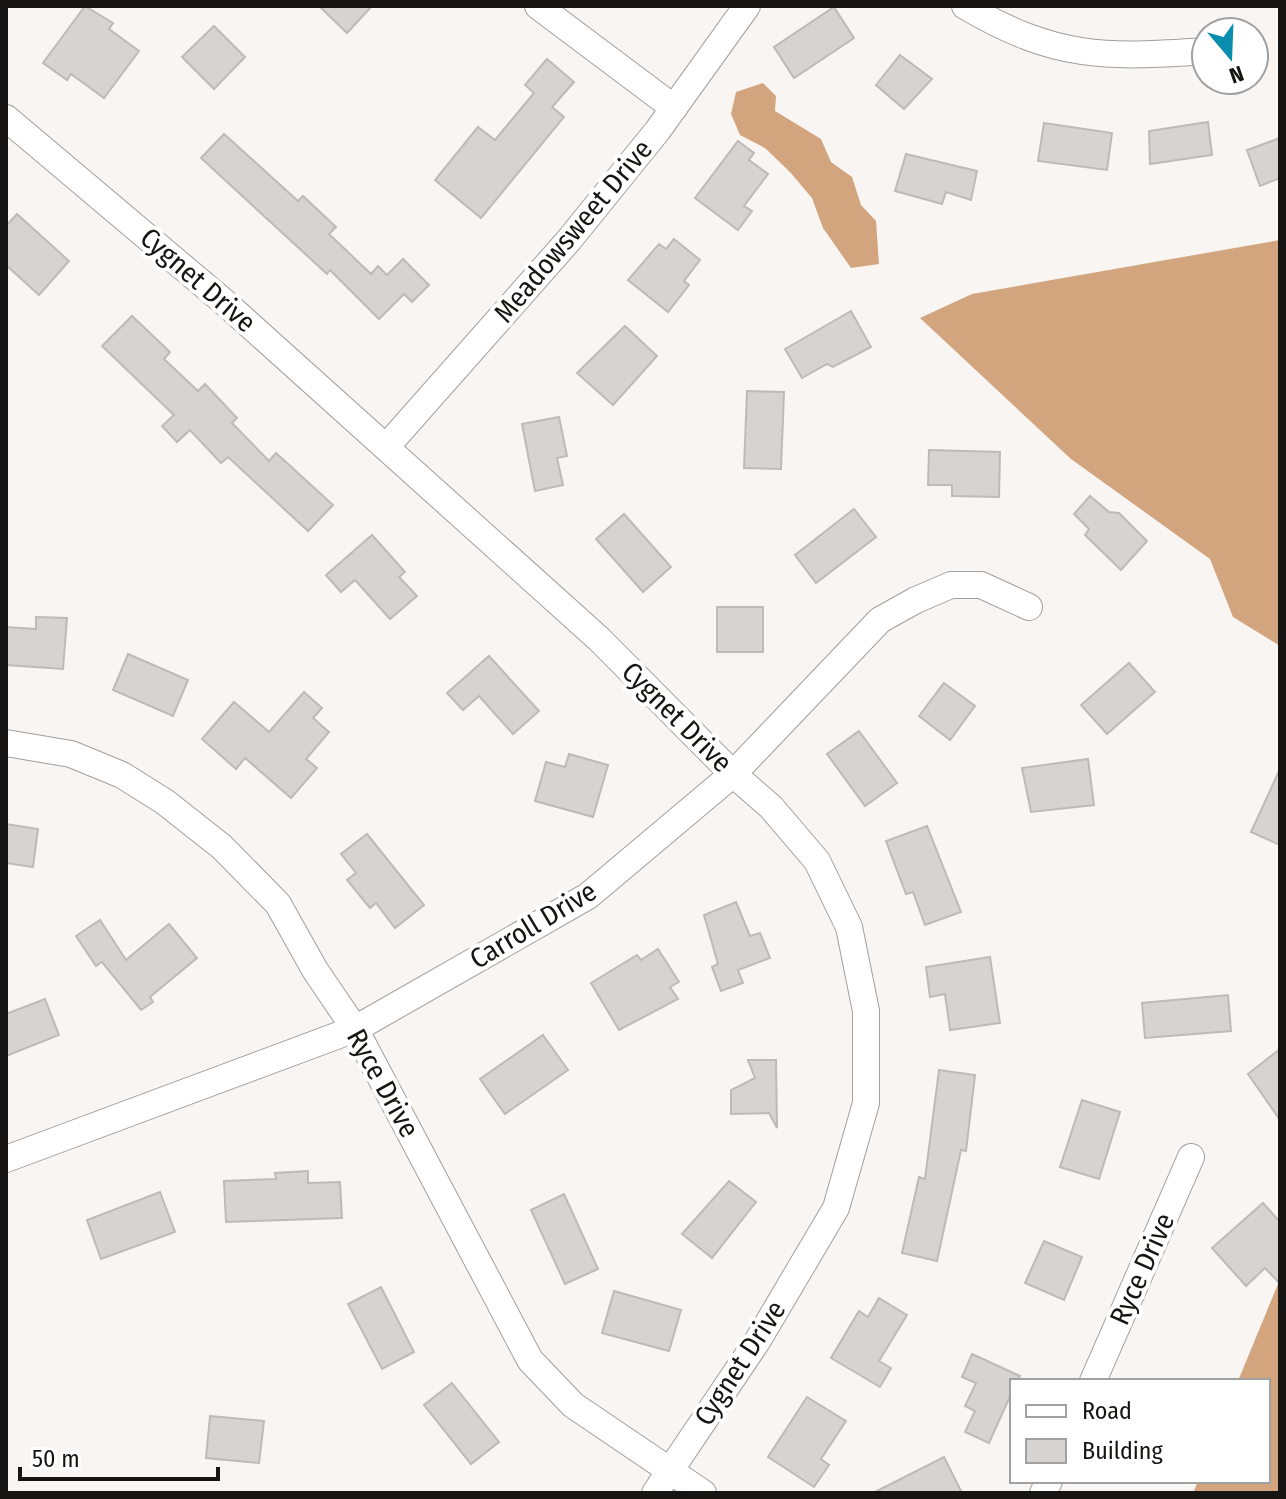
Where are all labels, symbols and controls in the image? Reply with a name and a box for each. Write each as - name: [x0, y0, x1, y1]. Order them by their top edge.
- north arrow: [1190, 16, 1270, 96]
- text: N: [1226, 60, 1247, 89]
- street label: Meadowsweet Drive: [487, 133, 659, 329]
- street label: Cygnet Drive: [134, 221, 262, 339]
- street label: Cygnet Drive: [615, 655, 739, 779]
- street label: Carroll Drive: [464, 874, 602, 976]
- street label: Ryce Drive: [340, 1023, 426, 1143]
- street label: Ryce Drive: [1103, 1208, 1181, 1330]
- street label: Cygnet Drive: [687, 1294, 793, 1432]
- legend: [1010, 1379, 1270, 1483]
- text: Road: [1082, 1397, 1132, 1425]
- scale bar: [20, 1431, 218, 1481]
- text: Building: [1082, 1437, 1164, 1465]
- text: 50 m: [32, 1445, 80, 1473]

